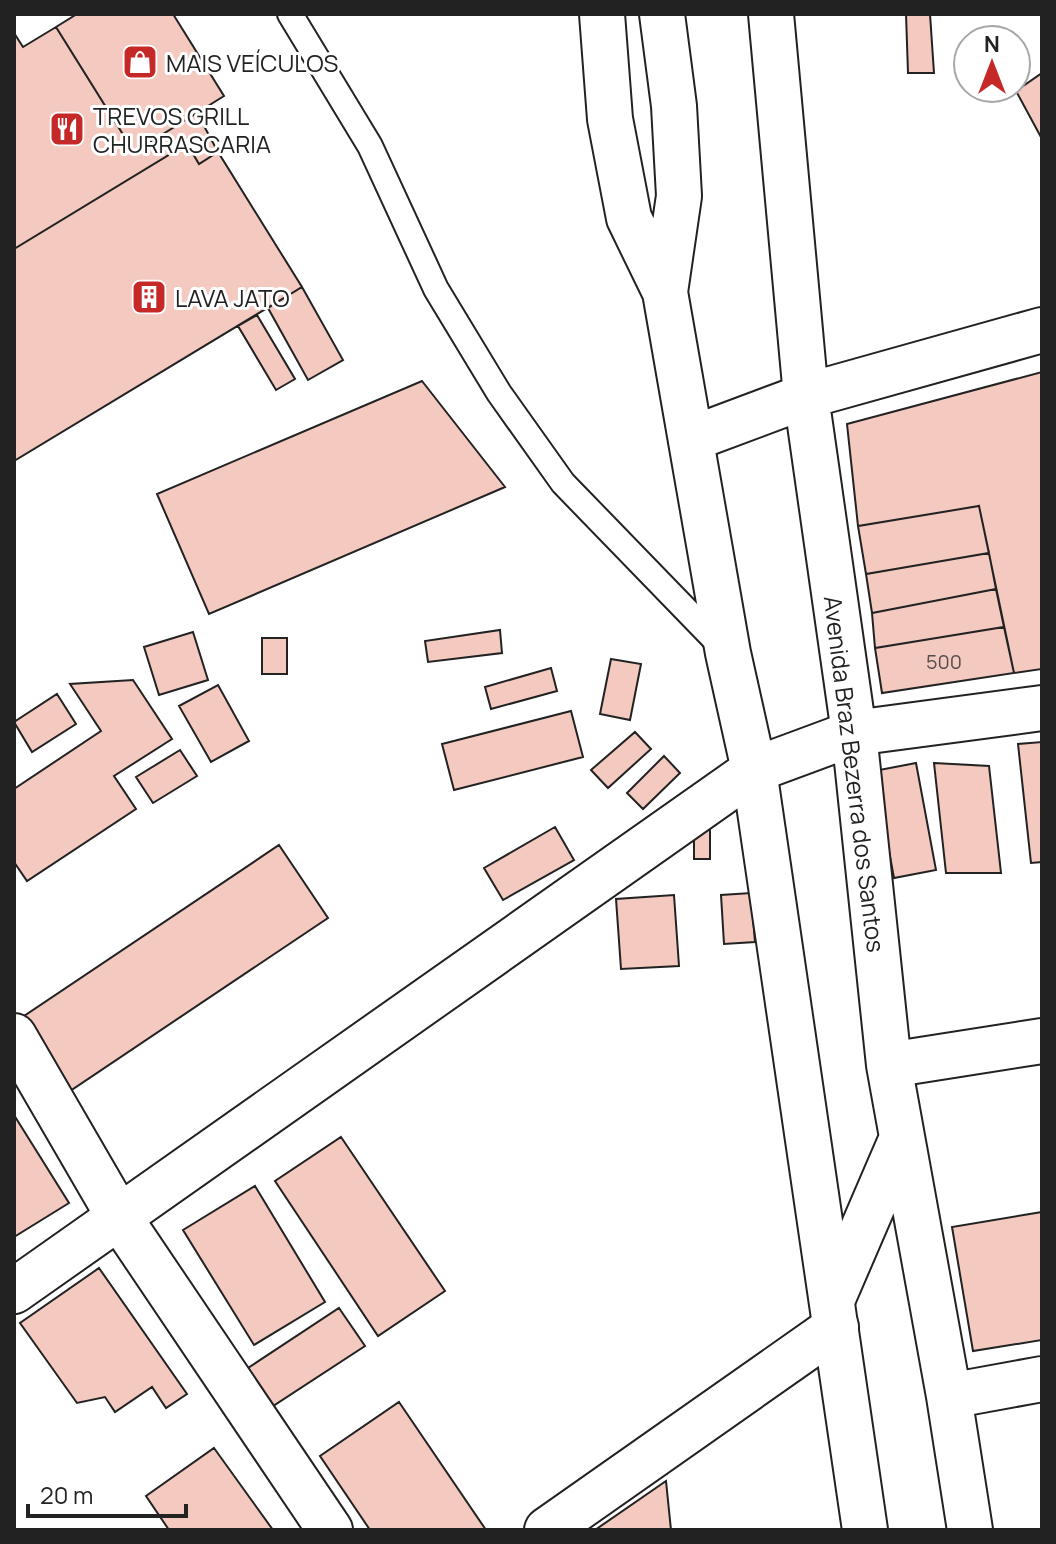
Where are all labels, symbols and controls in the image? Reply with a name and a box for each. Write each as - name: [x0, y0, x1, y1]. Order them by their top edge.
- north arrow: [952, 24, 1032, 104]
- text: N: [984, 29, 1000, 59]
- shop icon: MAIS VEÍCULOS: [121, 43, 159, 81]
- place label: MAIS VEÍCULOS: [166, 46, 338, 79]
- place label: TREVOS GRILL CHURRASCARIA: [93, 99, 271, 160]
- restaurant icon: TREVOS GRILL CHURRASCARIA: [48, 110, 86, 148]
- building icon: LAVA JATO: [130, 278, 168, 316]
- place label: LAVA JATO: [175, 281, 290, 314]
- street label: Avenida Braz Bezerra dos Santos: [817, 594, 893, 954]
- house number: 500: [926, 648, 962, 675]
- scale bar: [28, 1468, 186, 1518]
- text: 20 m: [40, 1478, 93, 1511]

